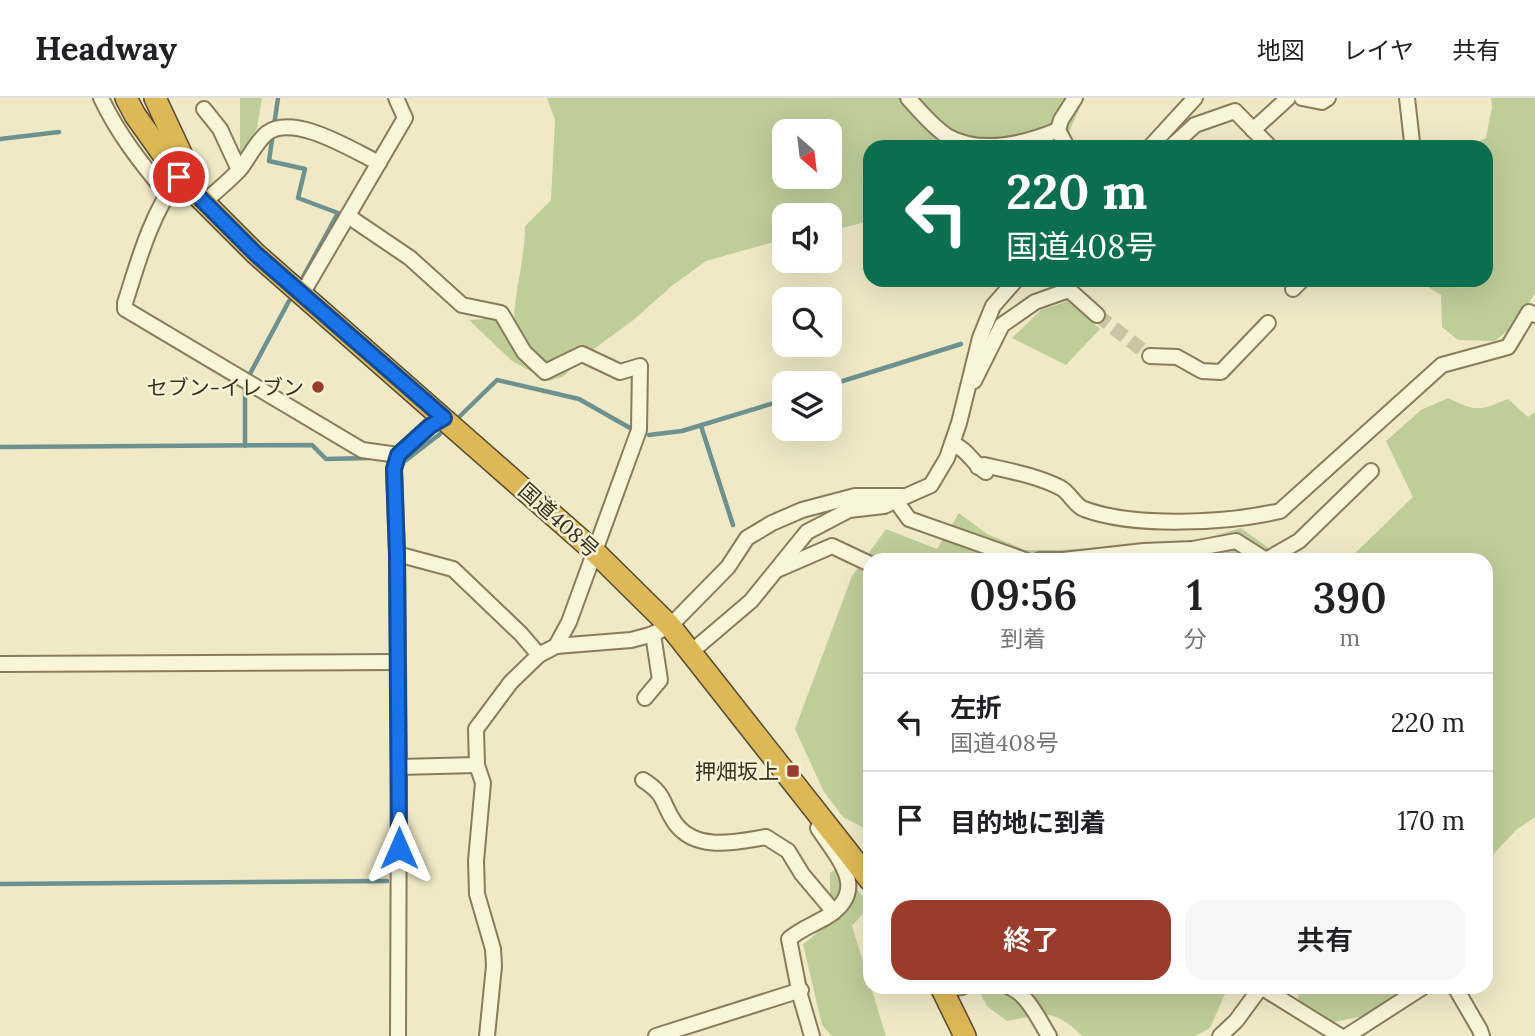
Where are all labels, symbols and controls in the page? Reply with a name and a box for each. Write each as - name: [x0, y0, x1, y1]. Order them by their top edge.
- text: Headway: [35, 27, 177, 69]
- text: 地図: [1257, 35, 1305, 66]
- text: レイヤ: [1343, 35, 1414, 66]
- text: 共有: [1452, 35, 1500, 66]
- north arrow: [772, 119, 842, 189]
- map controls: [772, 119, 842, 441]
- pin: [149, 147, 209, 207]
- icon: arrive: [160, 158, 198, 196]
- text: 220 m: [1006, 160, 1147, 222]
- icon: left: [891, 168, 982, 259]
- button: sound: [772, 203, 842, 273]
- text: 国道408号: [1006, 226, 1157, 267]
- button: search: [772, 287, 842, 357]
- button: layers: [772, 371, 842, 441]
- place label: セブン-イレブン: [147, 374, 304, 401]
- marker: セブン-イレブン: [310, 379, 326, 395]
- street label: 国道408号: [513, 477, 605, 563]
- text: 09:56: [969, 568, 1077, 622]
- text: 1: [1187, 568, 1203, 622]
- text: 390: [1313, 571, 1387, 625]
- text: m: [1339, 623, 1360, 652]
- text: 到着: [1000, 624, 1046, 653]
- text: 分: [1183, 624, 1206, 653]
- text: 左折: [950, 691, 1002, 724]
- icon: left: [891, 703, 929, 741]
- text: 220 m: [1391, 706, 1465, 739]
- text: 国道408号: [950, 728, 1059, 757]
- place label: 押畑坂上: [695, 758, 779, 785]
- marker: 押畑坂上: [785, 763, 801, 779]
- icon: arrive: [891, 801, 929, 839]
- text: 170 m: [1397, 804, 1465, 837]
- text: 目的地に到着: [950, 806, 1106, 839]
- position arrow: [362, 811, 436, 885]
- button: 終了: [891, 900, 1171, 980]
- button: 共有: [1185, 900, 1465, 980]

